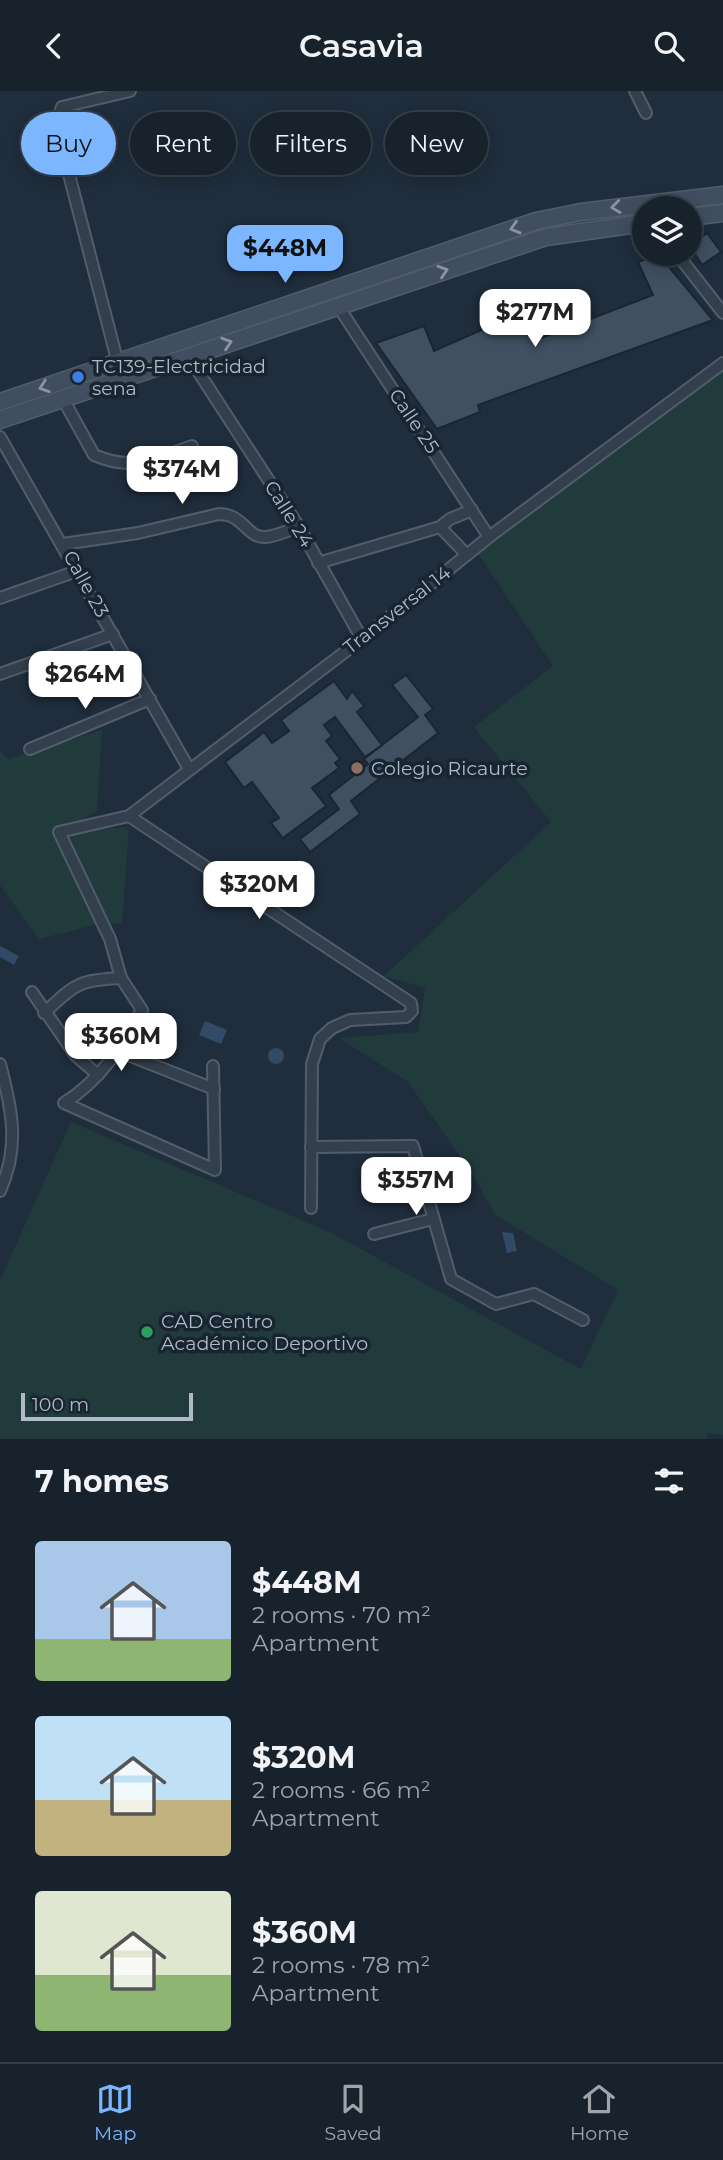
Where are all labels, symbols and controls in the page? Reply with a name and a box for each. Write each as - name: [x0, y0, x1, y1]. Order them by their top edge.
- text: Casavia: [299, 26, 424, 65]
- icon: back: [35, 27, 73, 65]
- icon: search: [650, 27, 688, 65]
- chip: Buy: [21, 112, 116, 175]
- chip: Rent: [130, 112, 236, 175]
- chip: Filters: [250, 112, 371, 175]
- chip: New: [385, 112, 488, 175]
- map controls: [632, 196, 702, 266]
- button: layers: [632, 196, 702, 266]
- one-way arrow: [610, 200, 622, 215]
- one-way arrow: [509, 219, 521, 234]
- pin: $448M: [236, 225, 334, 285]
- text: $448M: [243, 234, 327, 262]
- one-way arrow: [436, 265, 448, 280]
- pin: $277M: [486, 289, 584, 349]
- text: $277M: [496, 298, 574, 326]
- one-way arrow: [220, 337, 233, 351]
- place label: TC139-Electricidad sena: [92, 355, 266, 400]
- marker: TC139-Electricidad sena: [70, 369, 86, 385]
- one-way arrow: [39, 379, 51, 393]
- street label: Calle 25: [384, 384, 444, 458]
- pin: $374M: [133, 447, 231, 506]
- text: $374M: [143, 455, 221, 483]
- street label: Calle 24: [260, 476, 319, 552]
- street label: Calle 23: [58, 547, 114, 621]
- street label: Transversal 14: [339, 561, 456, 659]
- pin: $264M: [36, 651, 134, 711]
- text: $264M: [45, 660, 125, 688]
- place label: Colegio Ricaurte: [371, 757, 528, 780]
- marker: Colegio Ricaurte: [349, 760, 365, 776]
- pin: $320M: [210, 861, 308, 921]
- text: $320M: [219, 870, 299, 898]
- pin: $360M: [72, 1013, 170, 1073]
- text: $360M: [81, 1022, 161, 1050]
- pin: $357M: [367, 1157, 465, 1217]
- text: $357M: [377, 1166, 455, 1194]
- place label: CAD Centro Académico Deportivo: [161, 1310, 368, 1355]
- marker: CAD Centro Académico Deportivo: [139, 1324, 155, 1340]
- scale bar: [21, 1390, 192, 1422]
- text: 100 m: [32, 1393, 89, 1416]
- icon: filters: [650, 1462, 688, 1500]
- text: 7 homes: [35, 1463, 169, 1500]
- text: $448M: [252, 1564, 362, 1601]
- icon: home: [91, 1569, 175, 1653]
- text: 2 rooms · 70 m²: [252, 1601, 431, 1629]
- text: Apartment: [252, 1629, 380, 1657]
- text: $320M: [252, 1739, 355, 1776]
- icon: home: [91, 1744, 175, 1828]
- text: 2 rooms · 66 m²: [252, 1776, 431, 1804]
- text: Apartment: [252, 1804, 380, 1832]
- text: $360M: [252, 1914, 357, 1951]
- icon: home: [91, 1919, 175, 2003]
- text: 2 rooms · 78 m²: [252, 1951, 430, 1979]
- text: Apartment: [252, 1979, 380, 2007]
- tab: Map: [94, 2080, 136, 2145]
- tab: Saved: [325, 2080, 382, 2145]
- tab: Home: [570, 2080, 629, 2145]

